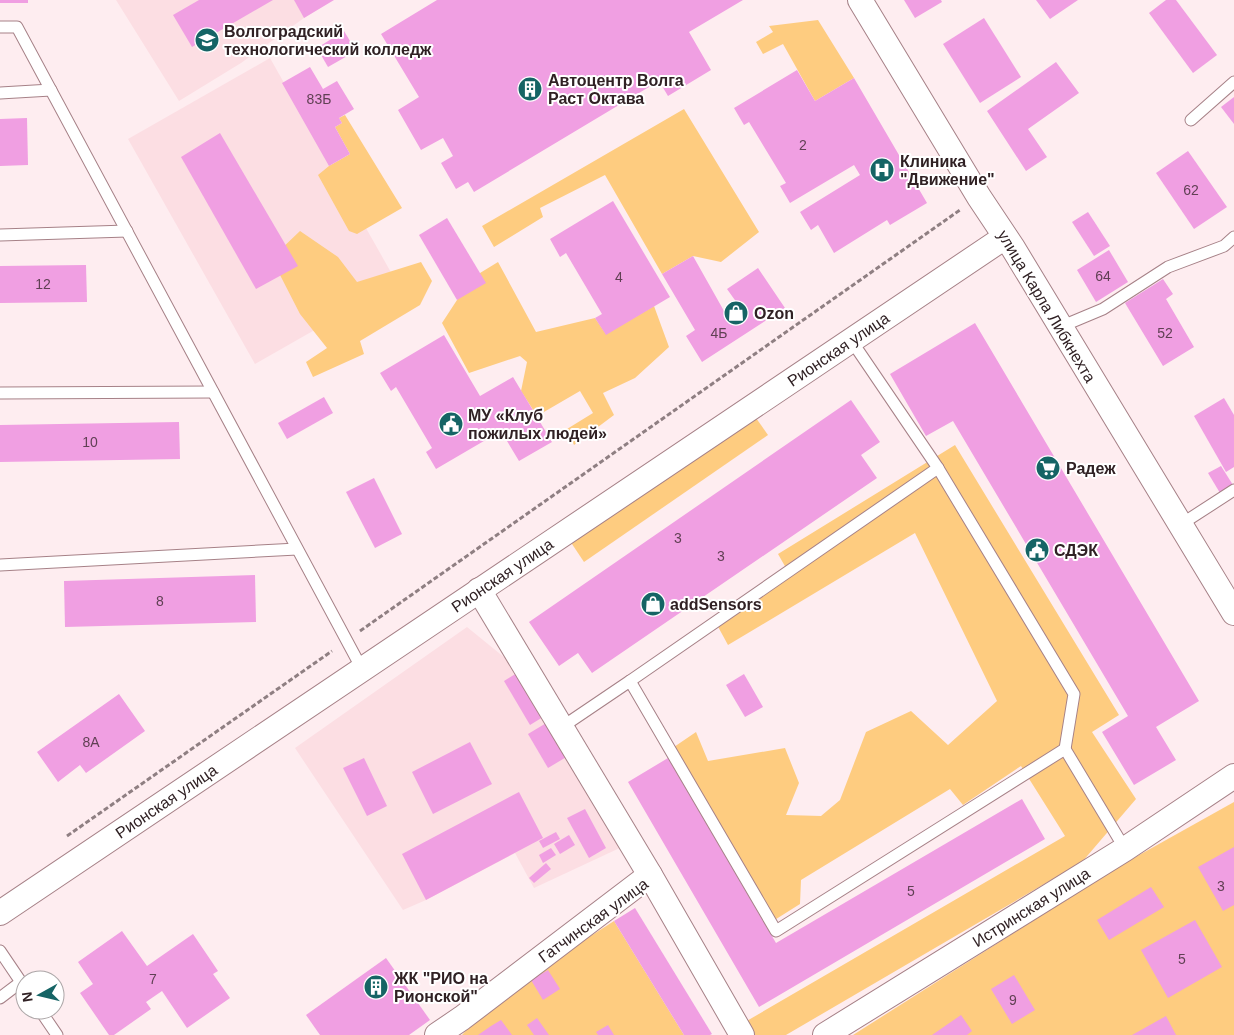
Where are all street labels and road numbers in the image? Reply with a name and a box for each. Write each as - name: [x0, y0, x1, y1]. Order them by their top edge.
- street label: улица Карла Либкнехта: [994, 227, 1099, 386]
- street label: Рионская улица: [784, 309, 892, 390]
- street label: Рионская улица: [448, 535, 556, 616]
- street label: Рионская улица: [112, 761, 220, 842]
- street label: Истринская улица: [970, 864, 1093, 950]
- street label: Гатчинская улица: [535, 875, 651, 966]

